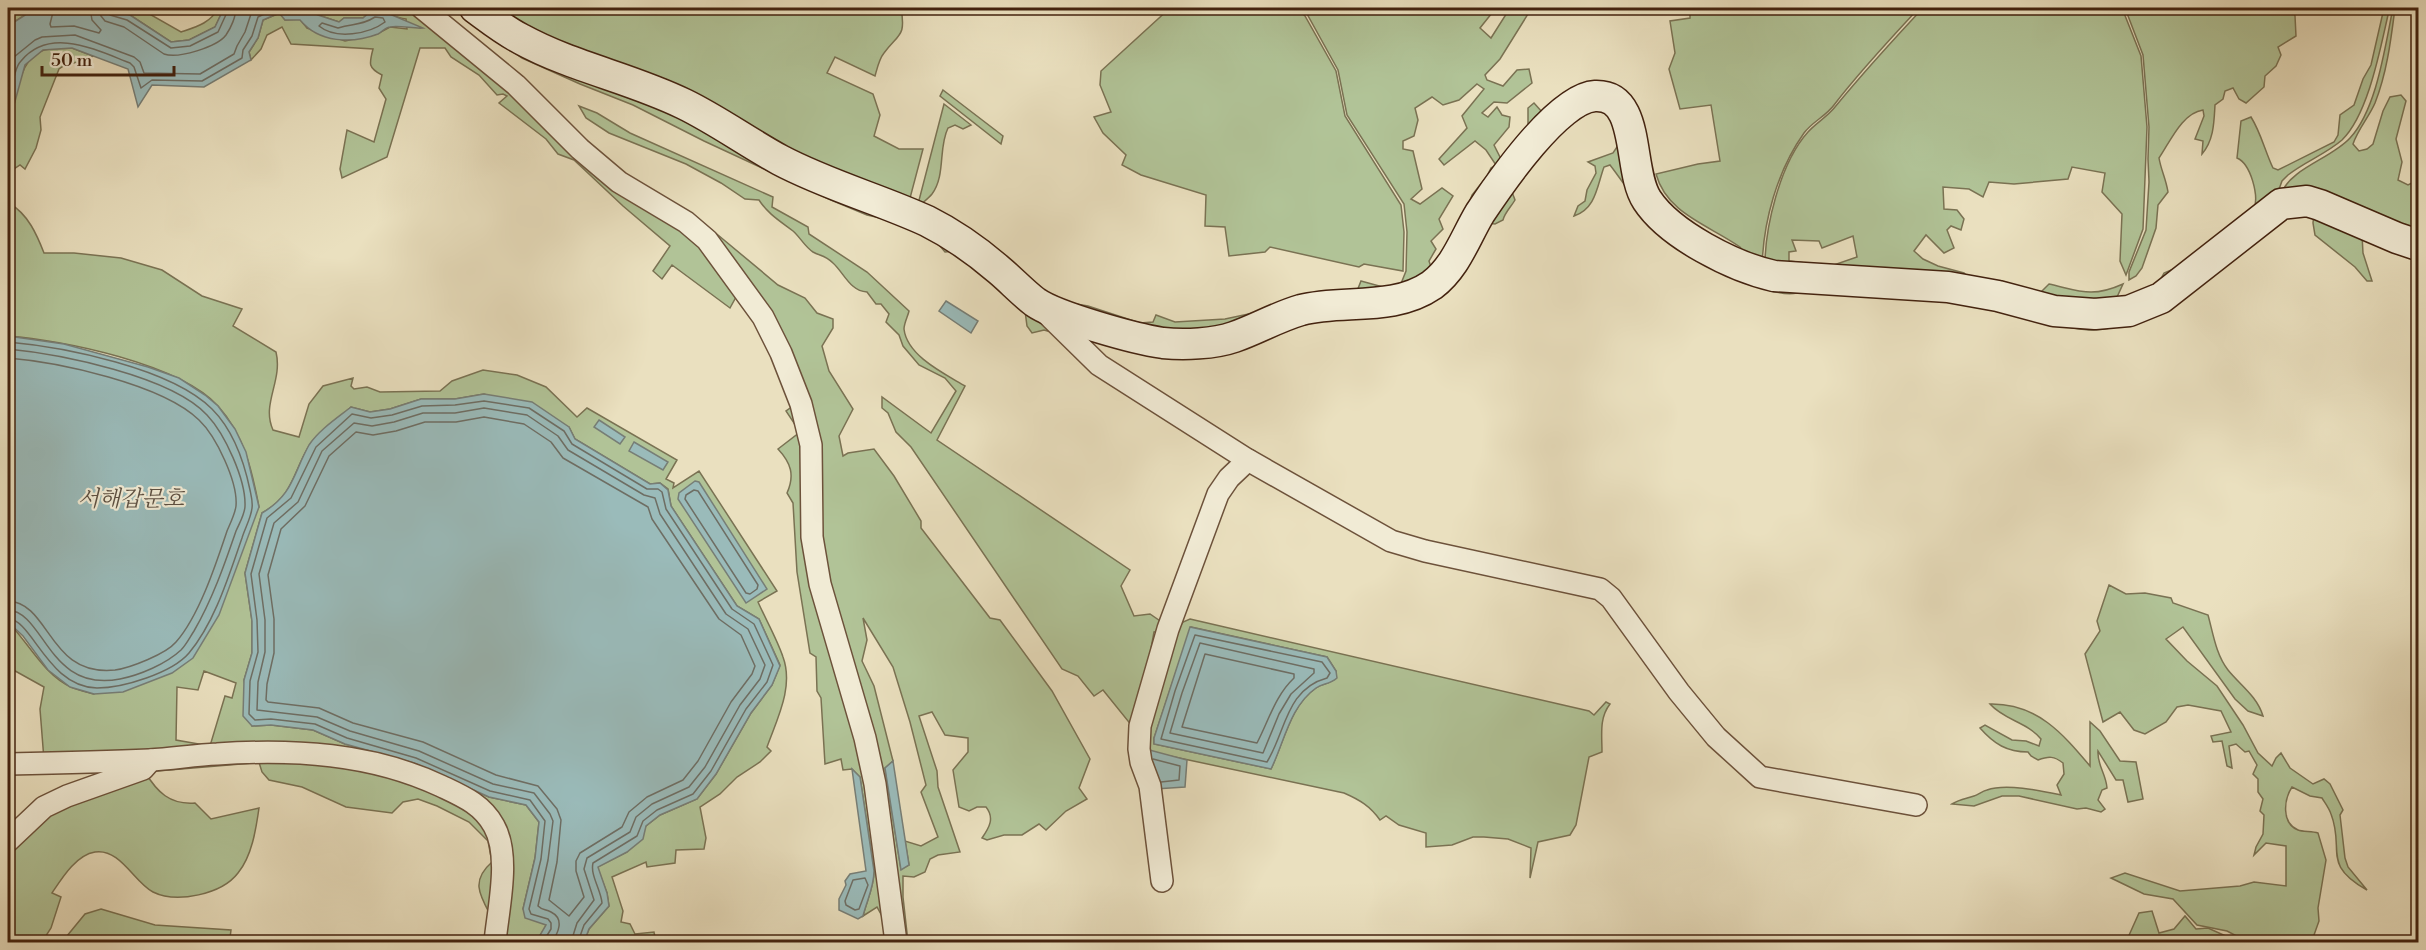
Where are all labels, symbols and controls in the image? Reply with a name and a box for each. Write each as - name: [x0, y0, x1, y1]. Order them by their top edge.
- scale bar: [42, 39, 174, 77]
- text: 50 m: [51, 49, 93, 72]
- water label: 서해갑문호: [78, 486, 186, 513]

